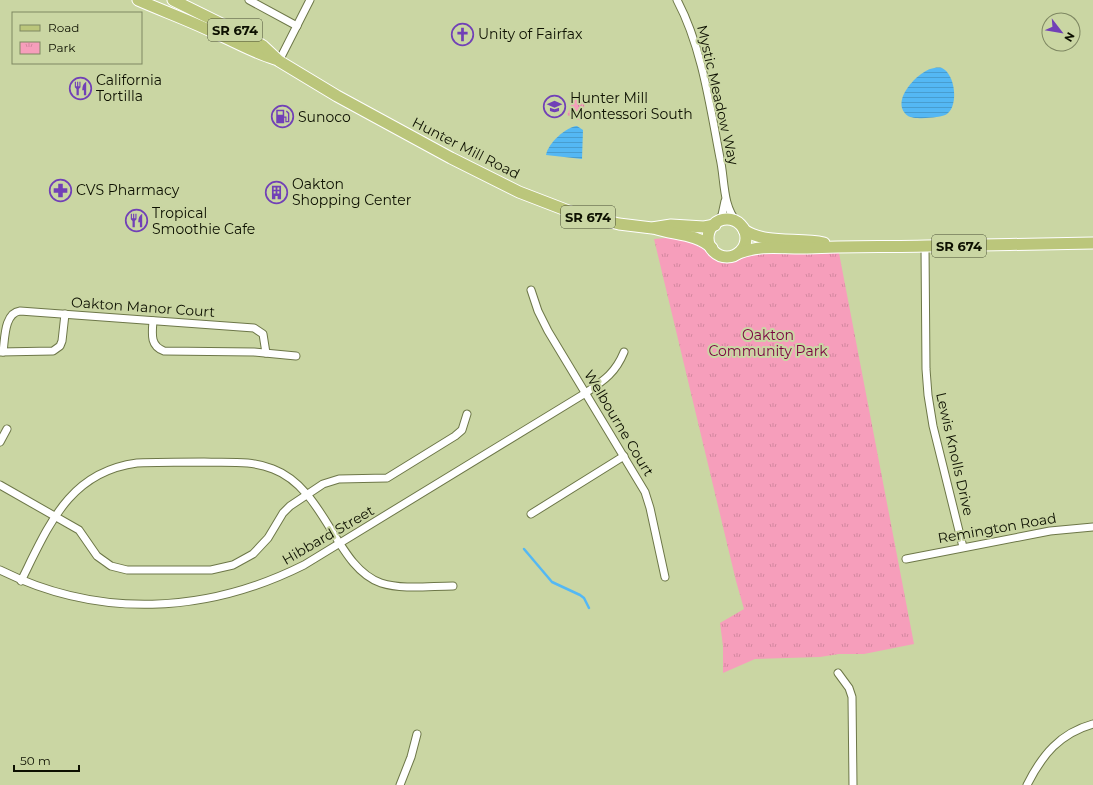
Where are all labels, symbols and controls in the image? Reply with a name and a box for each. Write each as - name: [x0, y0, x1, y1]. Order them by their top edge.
- legend: [12, 12, 142, 64]
- north arrow: [1041, 12, 1081, 52]
- road number: SR 674: [208, 19, 262, 41]
- text: Road: [48, 20, 79, 35]
- church icon: Unity of Fairfax: [449, 21, 475, 47]
- street label: Mystic Meadow Way: [693, 23, 743, 167]
- place label: Unity of Fairfax: [478, 25, 583, 43]
- text: N: [1061, 30, 1078, 45]
- text: Park: [48, 40, 76, 55]
- place label: California Tortilla: [96, 71, 162, 105]
- restaurant icon: California Tortilla: [67, 75, 93, 101]
- place label: Hunter Mill Montessori South: [570, 89, 693, 123]
- school or university icon: Hunter Mill Montessori South: [541, 93, 567, 119]
- fuel station icon: Sunoco: [270, 104, 296, 130]
- place label: Sunoco: [298, 108, 351, 126]
- street label: Hunter Mill Road: [409, 113, 523, 183]
- place label: Oakton Shopping Center: [292, 175, 412, 209]
- pharmacy icon: CVS Pharmacy: [47, 177, 73, 203]
- building icon: Oakton Shopping Center: [263, 179, 289, 205]
- place label: CVS Pharmacy: [76, 181, 180, 199]
- place label: Tropical Smoothie Cafe: [152, 204, 255, 238]
- road number: SR 674: [561, 206, 615, 228]
- restaurant icon: Tropical Smoothie Cafe: [124, 208, 150, 234]
- road number: SR 674: [932, 235, 986, 257]
- street label: Oakton Manor Court: [70, 293, 216, 321]
- park label: Oakton Community Park: [708, 326, 828, 360]
- street label: Welbourne Court: [580, 366, 658, 480]
- street label: Lewis Knolls Drive: [932, 391, 978, 517]
- street label: Hibbard Street: [279, 501, 377, 569]
- street label: Remington Road: [936, 509, 1058, 547]
- scale bar: [14, 747, 79, 773]
- text: 50 m: [20, 753, 51, 768]

